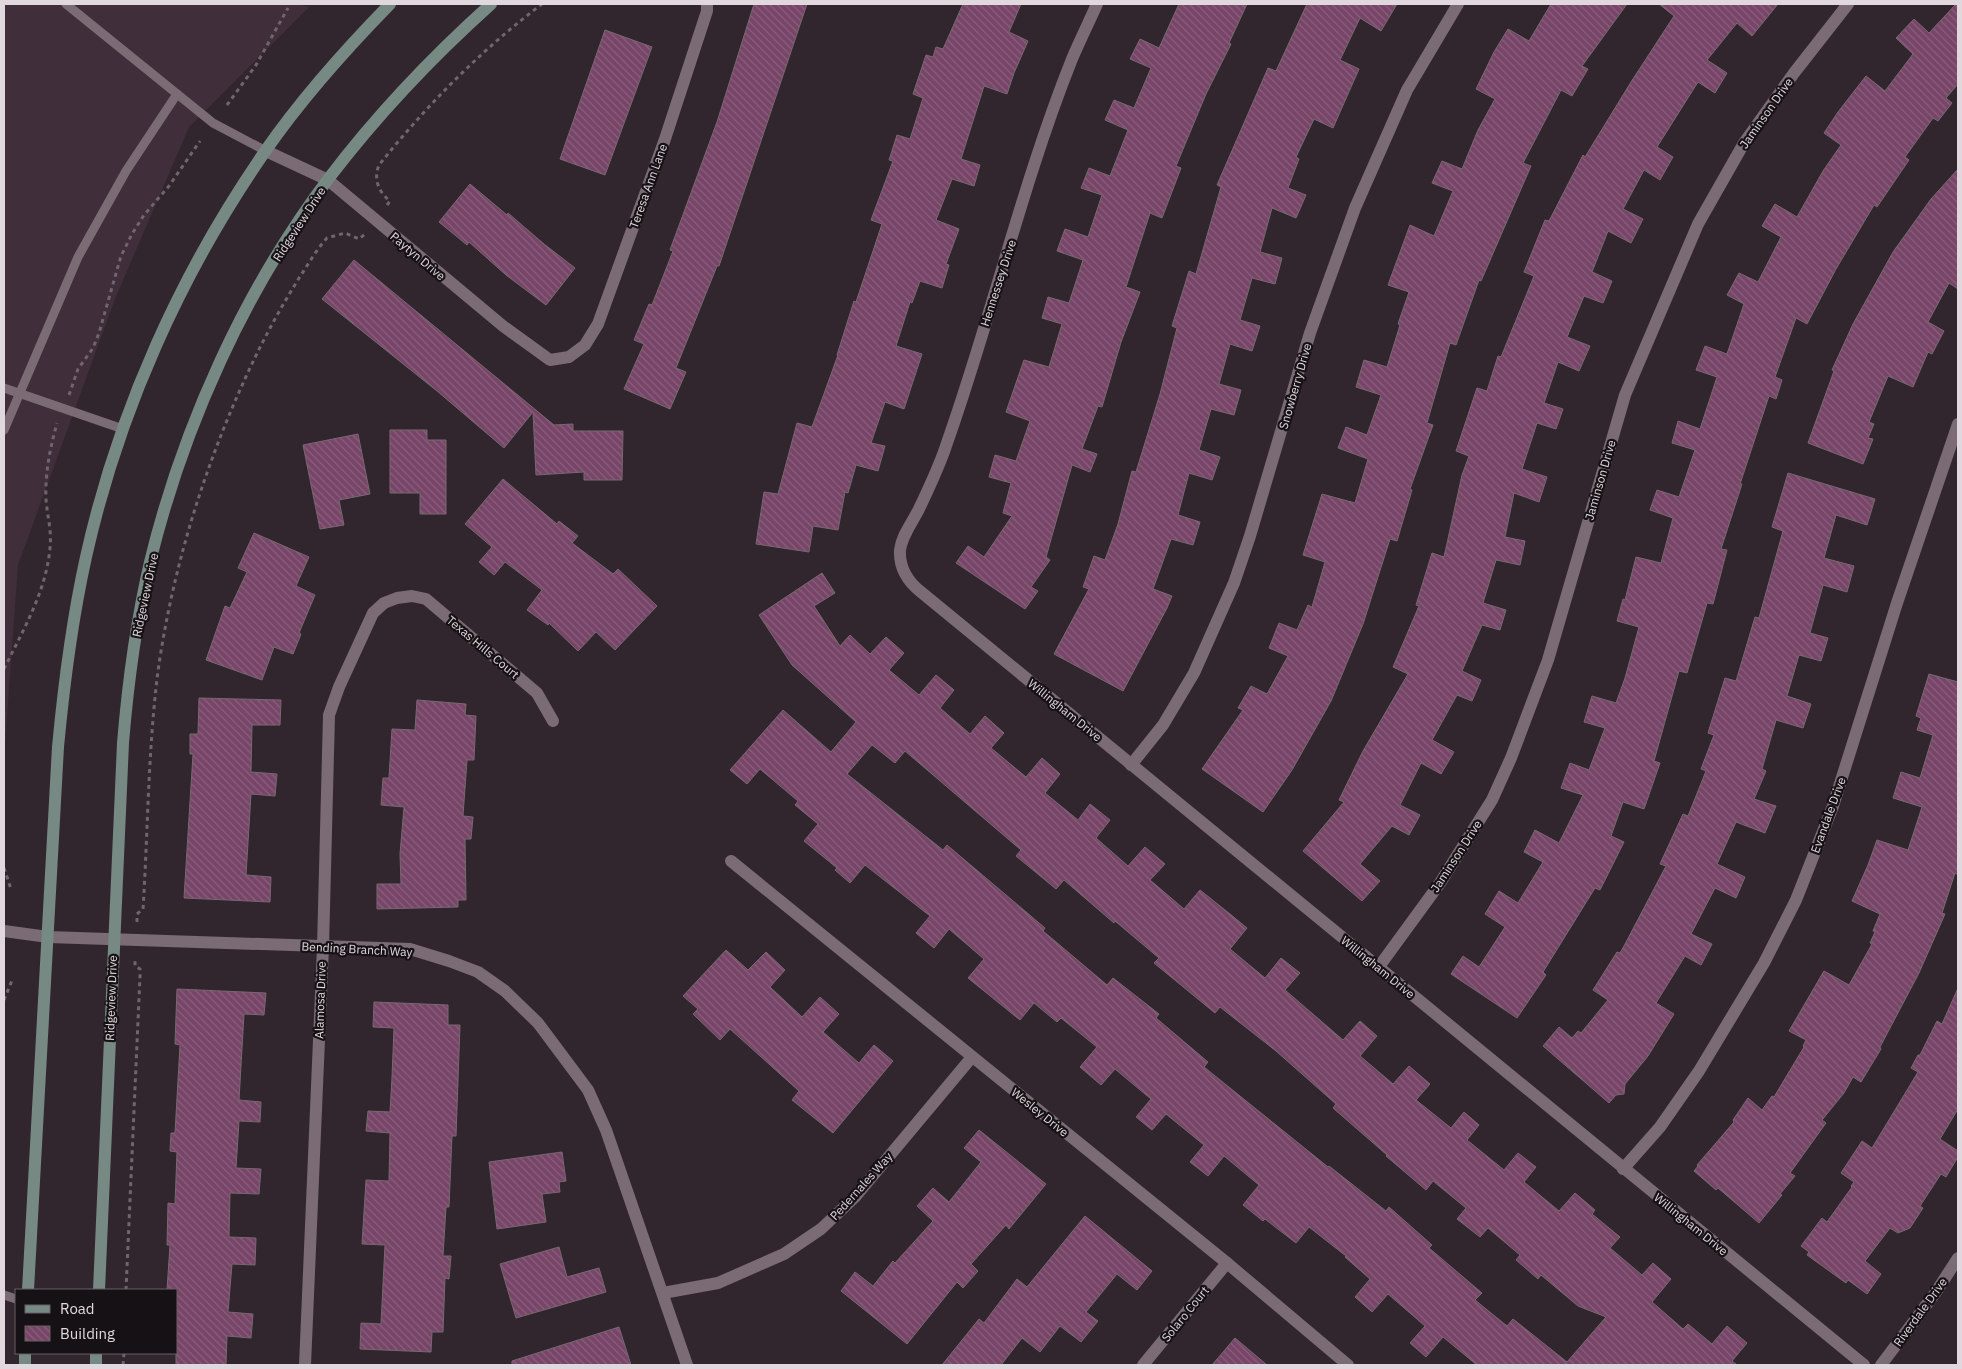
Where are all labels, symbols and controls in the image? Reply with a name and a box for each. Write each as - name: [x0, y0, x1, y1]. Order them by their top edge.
- street label: Jaminson Drive: [1736, 74, 1796, 151]
- street label: Teresa Ann Lane: [626, 141, 670, 230]
- street label: Ridgeview Drive: [269, 184, 329, 264]
- street label: Paytyn Drive: [387, 229, 449, 284]
- street label: Hennessey Drive: [977, 237, 1019, 328]
- street label: Snowberry Drive: [1276, 341, 1315, 431]
- street label: Jaminson Drive: [1581, 438, 1619, 522]
- street label: Ridgeview Drive: [129, 551, 161, 638]
- street label: Texas Hills Court: [444, 612, 522, 682]
- street label: Willingham Drive: [1025, 676, 1105, 745]
- street label: Evandale Drive: [1807, 774, 1849, 855]
- street label: Jaminson Drive: [1427, 817, 1485, 895]
- street label: Willingham Drive: [1338, 933, 1418, 1002]
- street label: Bending Branch Way: [301, 939, 413, 959]
- street label: Ridgeview Drive: [102, 954, 120, 1041]
- street label: Alamosa Drive: [311, 961, 329, 1039]
- street label: Wesley Drive: [1008, 1084, 1072, 1140]
- street label: Pedernales Way: [827, 1149, 895, 1223]
- street label: Willingham Drive: [1651, 1190, 1731, 1259]
- street label: Riverdale Drive: [1890, 1274, 1950, 1349]
- street label: Solaro Court: [1158, 1283, 1212, 1345]
- legend: [15, 1289, 178, 1354]
- text: Road: [60, 1299, 95, 1318]
- text: Building: [60, 1324, 115, 1343]

